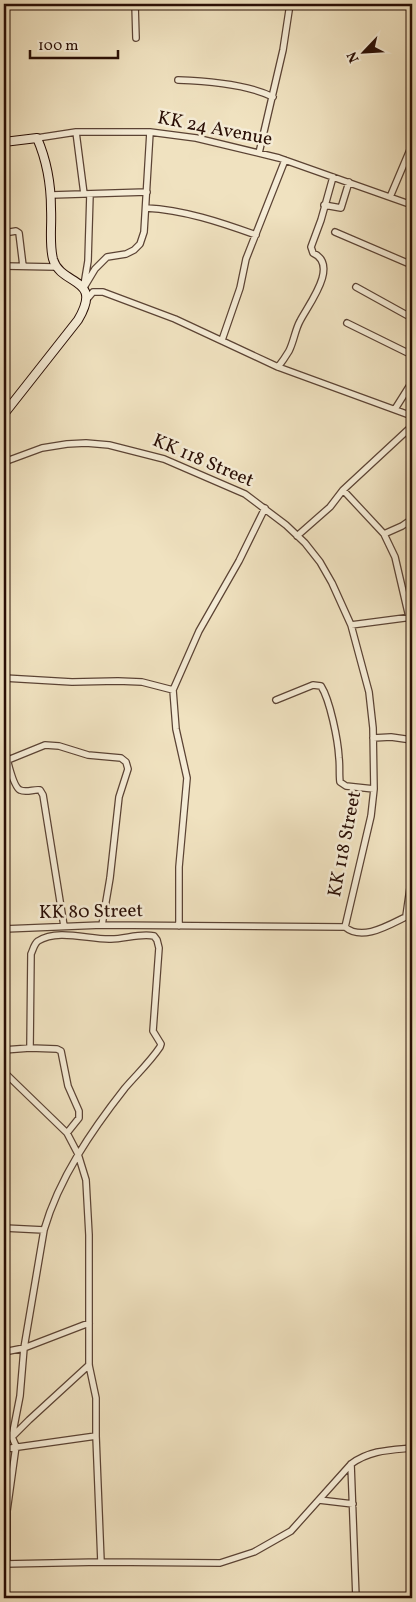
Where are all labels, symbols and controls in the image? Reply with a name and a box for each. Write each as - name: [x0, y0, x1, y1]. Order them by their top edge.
- scale bar: [30, 28, 118, 60]
- north arrow: [338, 28, 388, 78]
- text: 100 m: [38, 36, 78, 57]
- text: N: [343, 48, 364, 65]
- street label: KK 24 Avenue: [155, 105, 275, 153]
- street label: KK 118 Street: [148, 428, 258, 494]
- street label: KK 118 Street: [322, 788, 368, 899]
- street label: KK 80 Street: [39, 898, 144, 926]

